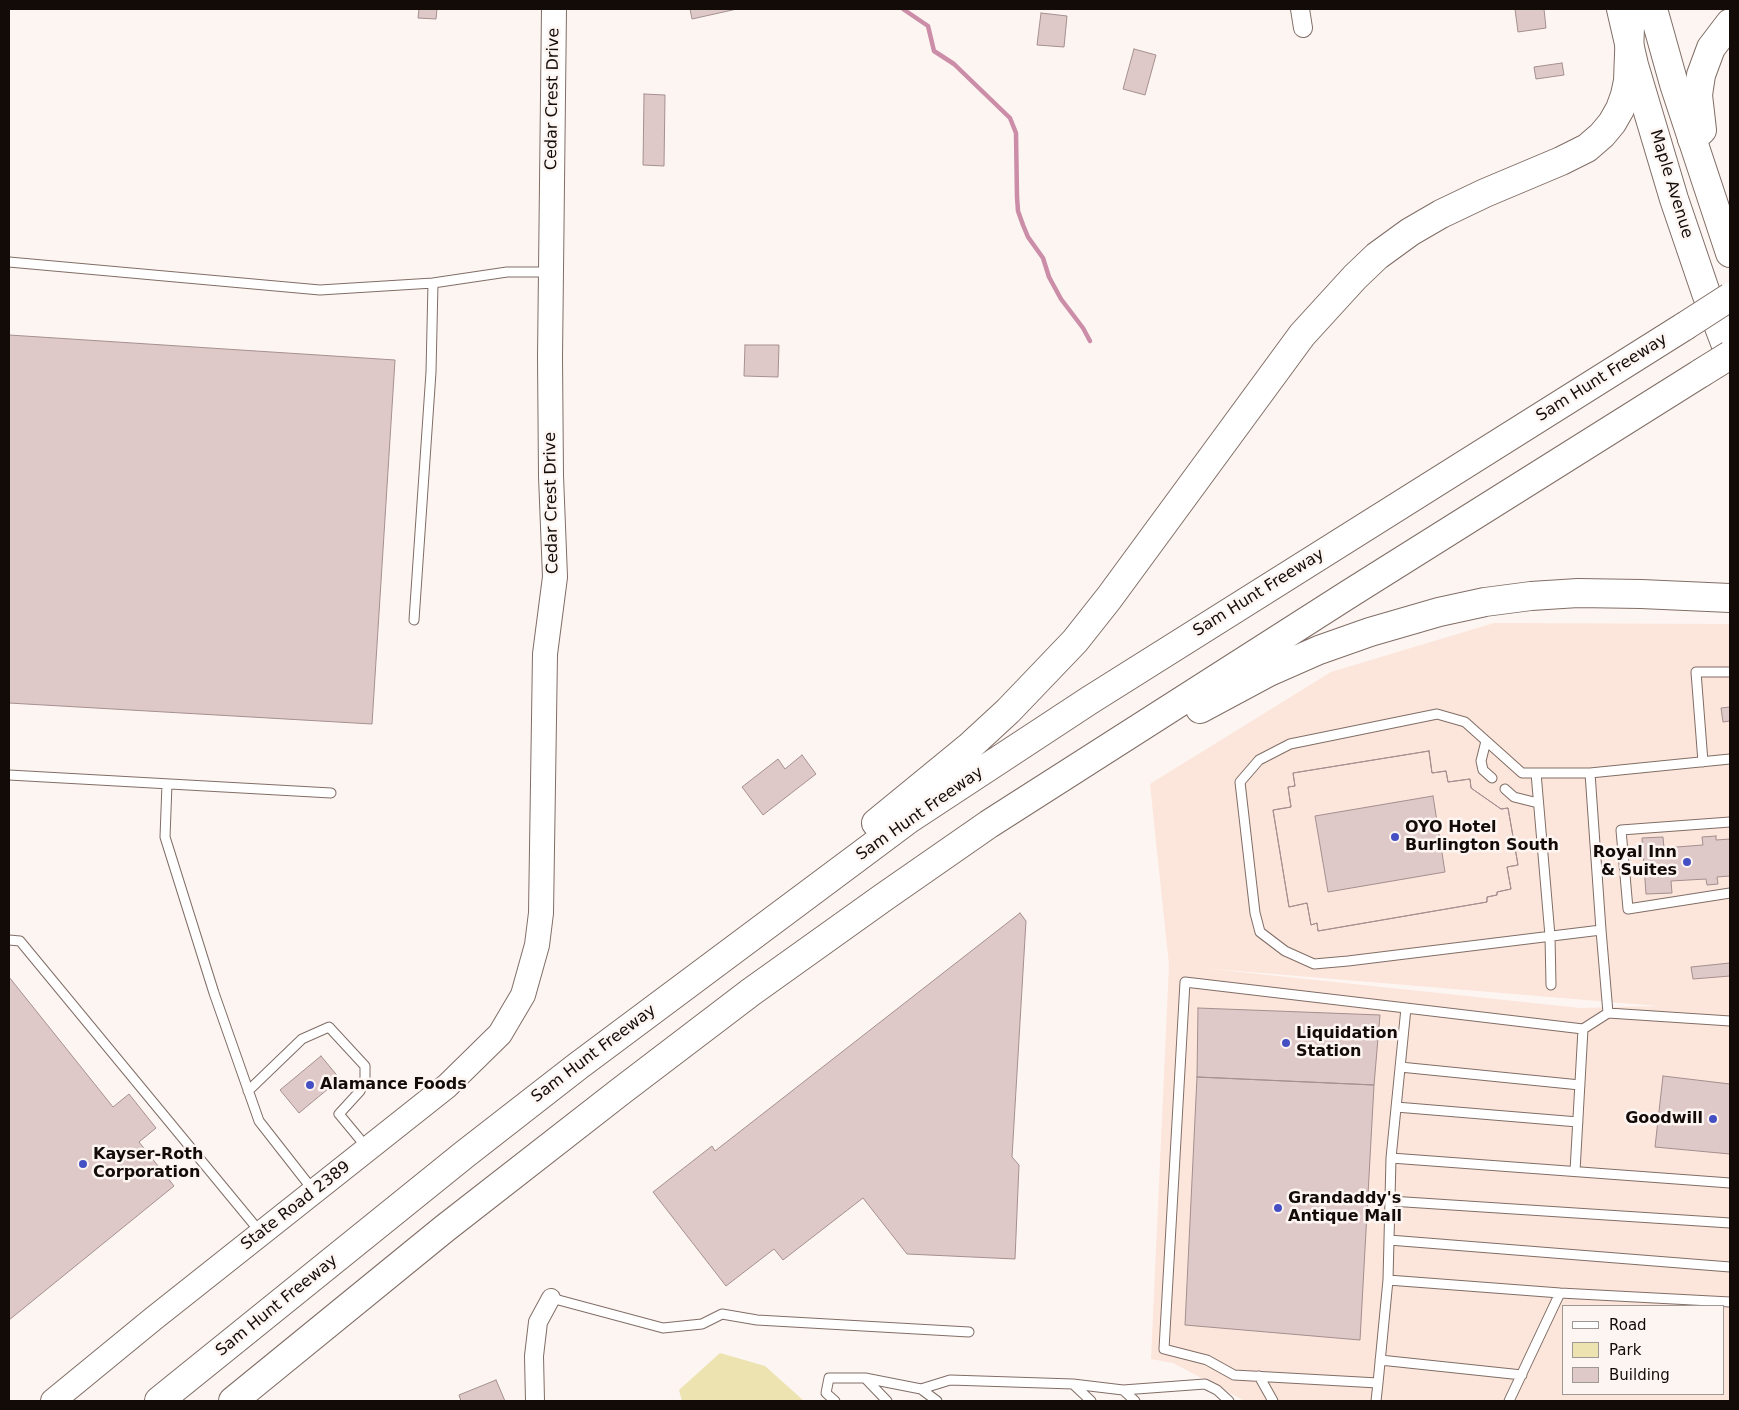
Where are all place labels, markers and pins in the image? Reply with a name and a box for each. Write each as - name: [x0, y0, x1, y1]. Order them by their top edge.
- place label: OYO Hotel Burlington South: [1405, 818, 1559, 856]
- marker: OYO Hotel Burlington South: [1389, 831, 1401, 843]
- place label: Royal Inn & Suites: [1593, 843, 1677, 881]
- marker: Royal Inn & Suites: [1681, 856, 1693, 868]
- place label: Liquidation Station: [1296, 1024, 1398, 1062]
- marker: Liquidation Station: [1280, 1037, 1292, 1049]
- place label: Alamance Foods: [320, 1075, 467, 1095]
- marker: Alamance Foods: [304, 1079, 316, 1091]
- place label: Goodwill: [1625, 1109, 1703, 1129]
- marker: Goodwill: [1707, 1113, 1719, 1125]
- place label: Kayser-Roth Corporation: [93, 1145, 203, 1183]
- marker: Kayser-Roth Corporation: [77, 1158, 89, 1170]
- place label: Grandaddy's Antique Mall: [1288, 1189, 1402, 1227]
- marker: Grandaddy's Antique Mall: [1272, 1202, 1284, 1214]

